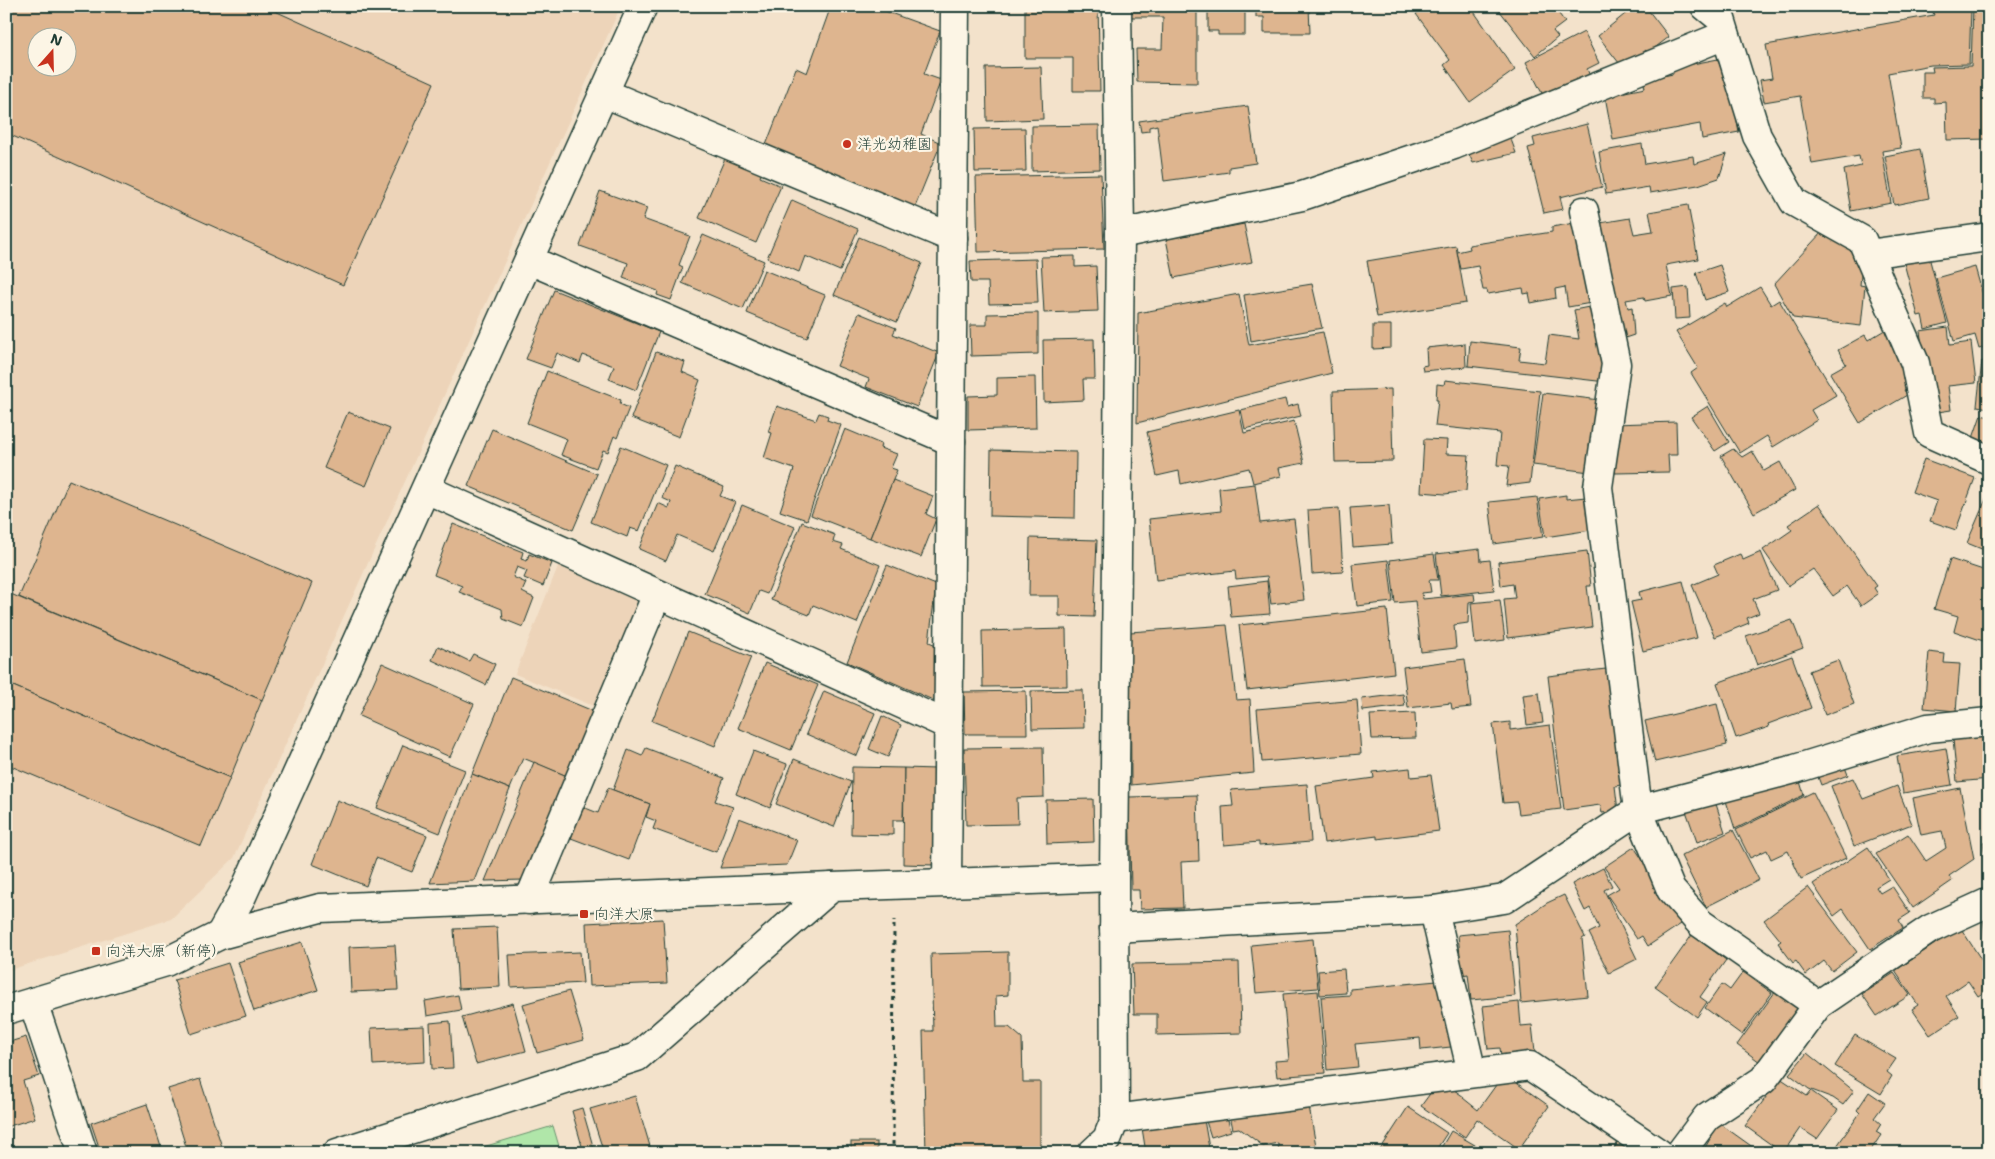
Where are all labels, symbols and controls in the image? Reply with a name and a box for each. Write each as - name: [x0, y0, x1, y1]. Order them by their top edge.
- north arrow: [28, 28, 78, 78]
- text: N: [48, 29, 65, 50]
- place label: 洋光幼稚園: [857, 134, 932, 154]
- marker: 洋光幼稚園: [841, 138, 853, 150]
- place label: 向洋大原: [594, 904, 654, 924]
- marker: 向洋大原: [578, 908, 590, 920]
- place label: 向洋大原（新停）: [106, 941, 226, 961]
- marker: 向洋大原（新停）: [90, 945, 102, 957]

